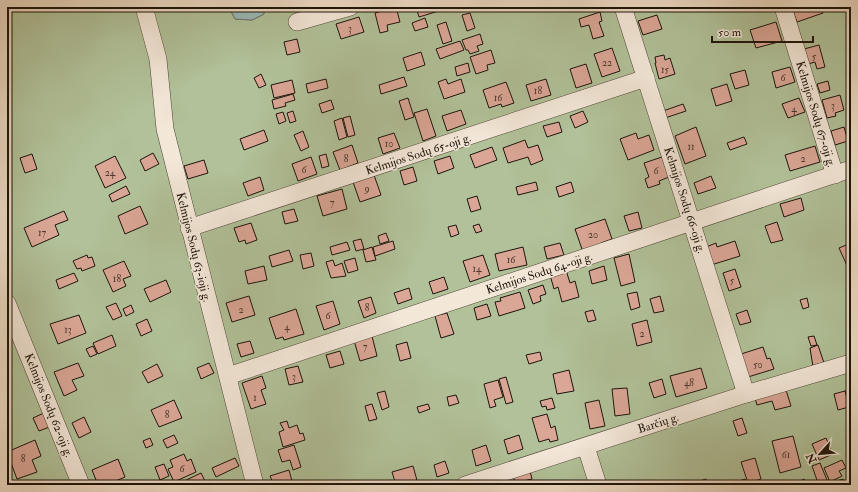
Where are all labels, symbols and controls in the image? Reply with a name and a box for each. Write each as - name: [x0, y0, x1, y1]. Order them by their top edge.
- scale bar: [712, 18, 813, 44]
- house number: 3: [348, 23, 352, 35]
- text: 50 m: [718, 25, 742, 40]
- house number: 5: [812, 51, 817, 63]
- house number: 22: [602, 57, 612, 69]
- street label: Kelmijos Sodų 67-oji g.: [792, 59, 839, 169]
- house number: 15: [661, 64, 670, 76]
- house number: 6: [780, 72, 786, 84]
- house number: 18: [534, 85, 542, 97]
- house number: 16: [494, 92, 503, 104]
- house number: 3: [831, 100, 835, 112]
- house number: 4: [791, 103, 797, 115]
- street label: Kelmijos Sodų 65-oji g.: [364, 130, 473, 179]
- house number: 10: [385, 138, 393, 150]
- house number: 11: [687, 141, 695, 153]
- street label: Kelmijos Sodų 66-oji g.: [660, 145, 709, 255]
- house number: 8: [344, 153, 349, 165]
- house number: 2: [800, 153, 806, 165]
- house number: 6: [301, 164, 307, 176]
- house number: 6: [653, 165, 659, 177]
- house number: 24: [105, 167, 116, 179]
- house number: 9: [363, 183, 370, 195]
- street label: Kelmijos Sodų 63-ioji g.: [173, 191, 214, 303]
- house number: 7: [330, 197, 335, 209]
- house number: 17: [38, 227, 46, 239]
- house number: 20: [588, 229, 598, 241]
- street label: Kelmijos Sodų 64-oji g.: [484, 249, 594, 298]
- house number: 16: [507, 254, 516, 266]
- house number: 14: [473, 263, 482, 275]
- house number: 18: [113, 273, 121, 285]
- house number: 5: [730, 275, 735, 287]
- house number: 8: [365, 302, 370, 314]
- house number: 2: [238, 304, 244, 316]
- house number: 6: [325, 310, 331, 322]
- house number: 4: [284, 321, 290, 333]
- house number: 13: [64, 324, 72, 336]
- house number: 2: [639, 328, 645, 340]
- house number: 7: [363, 341, 368, 353]
- street label: Kelmijos Sodų 62-oji g.: [21, 351, 76, 459]
- house number: 50: [753, 359, 763, 371]
- house number: 3: [292, 371, 296, 383]
- house number: 48: [684, 377, 694, 389]
- house number: 1: [253, 392, 257, 404]
- house number: 8: [165, 409, 170, 421]
- street label: Barčių g.: [636, 410, 680, 437]
- north arrow: [800, 434, 840, 474]
- house number: 61: [782, 449, 791, 461]
- text: N: [803, 450, 820, 467]
- house number: 8: [21, 453, 26, 465]
- house number: 6: [179, 463, 185, 475]

